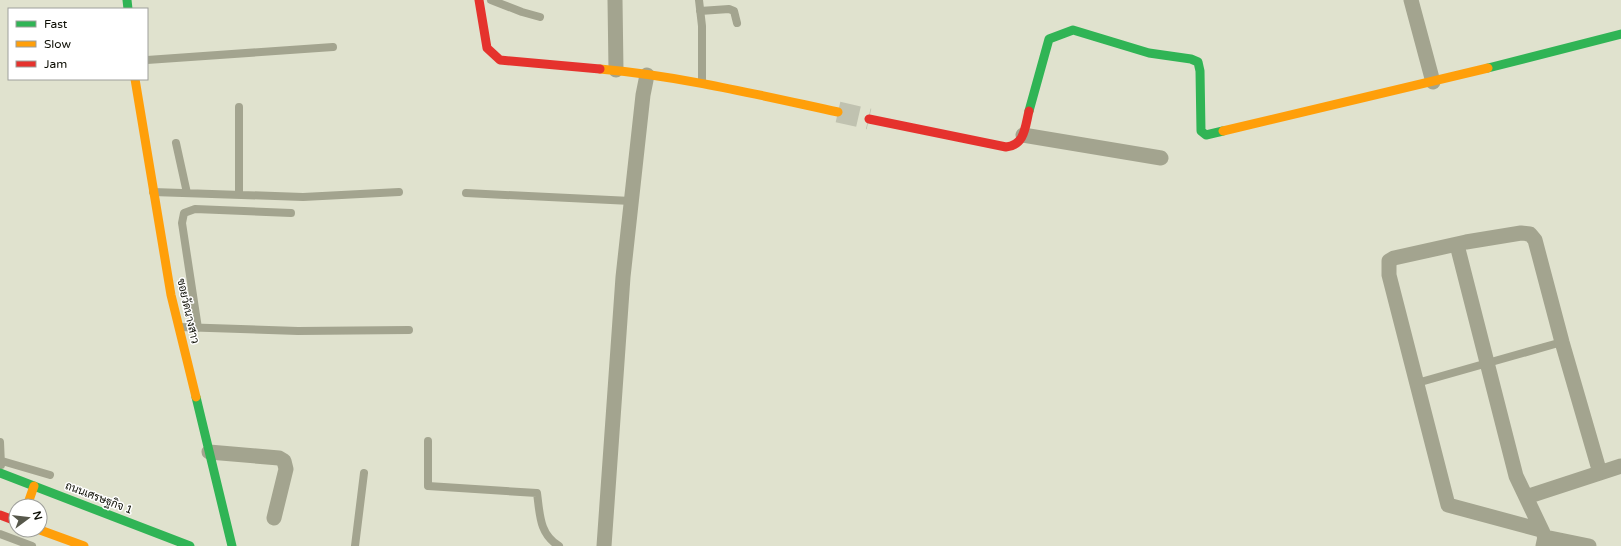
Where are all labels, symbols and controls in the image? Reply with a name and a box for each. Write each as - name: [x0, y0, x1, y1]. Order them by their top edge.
- legend: [8, 8, 148, 80]
- text: Fast: [44, 17, 68, 31]
- text: Slow: [44, 37, 71, 51]
- text: Jam: [44, 57, 67, 71]
- street label: ซอยวัดนางสาว: [174, 277, 203, 345]
- street label: ถนนเศรษฐกิจ 1: [63, 479, 135, 518]
- north arrow: [8, 498, 48, 538]
- text: N: [30, 510, 45, 521]

